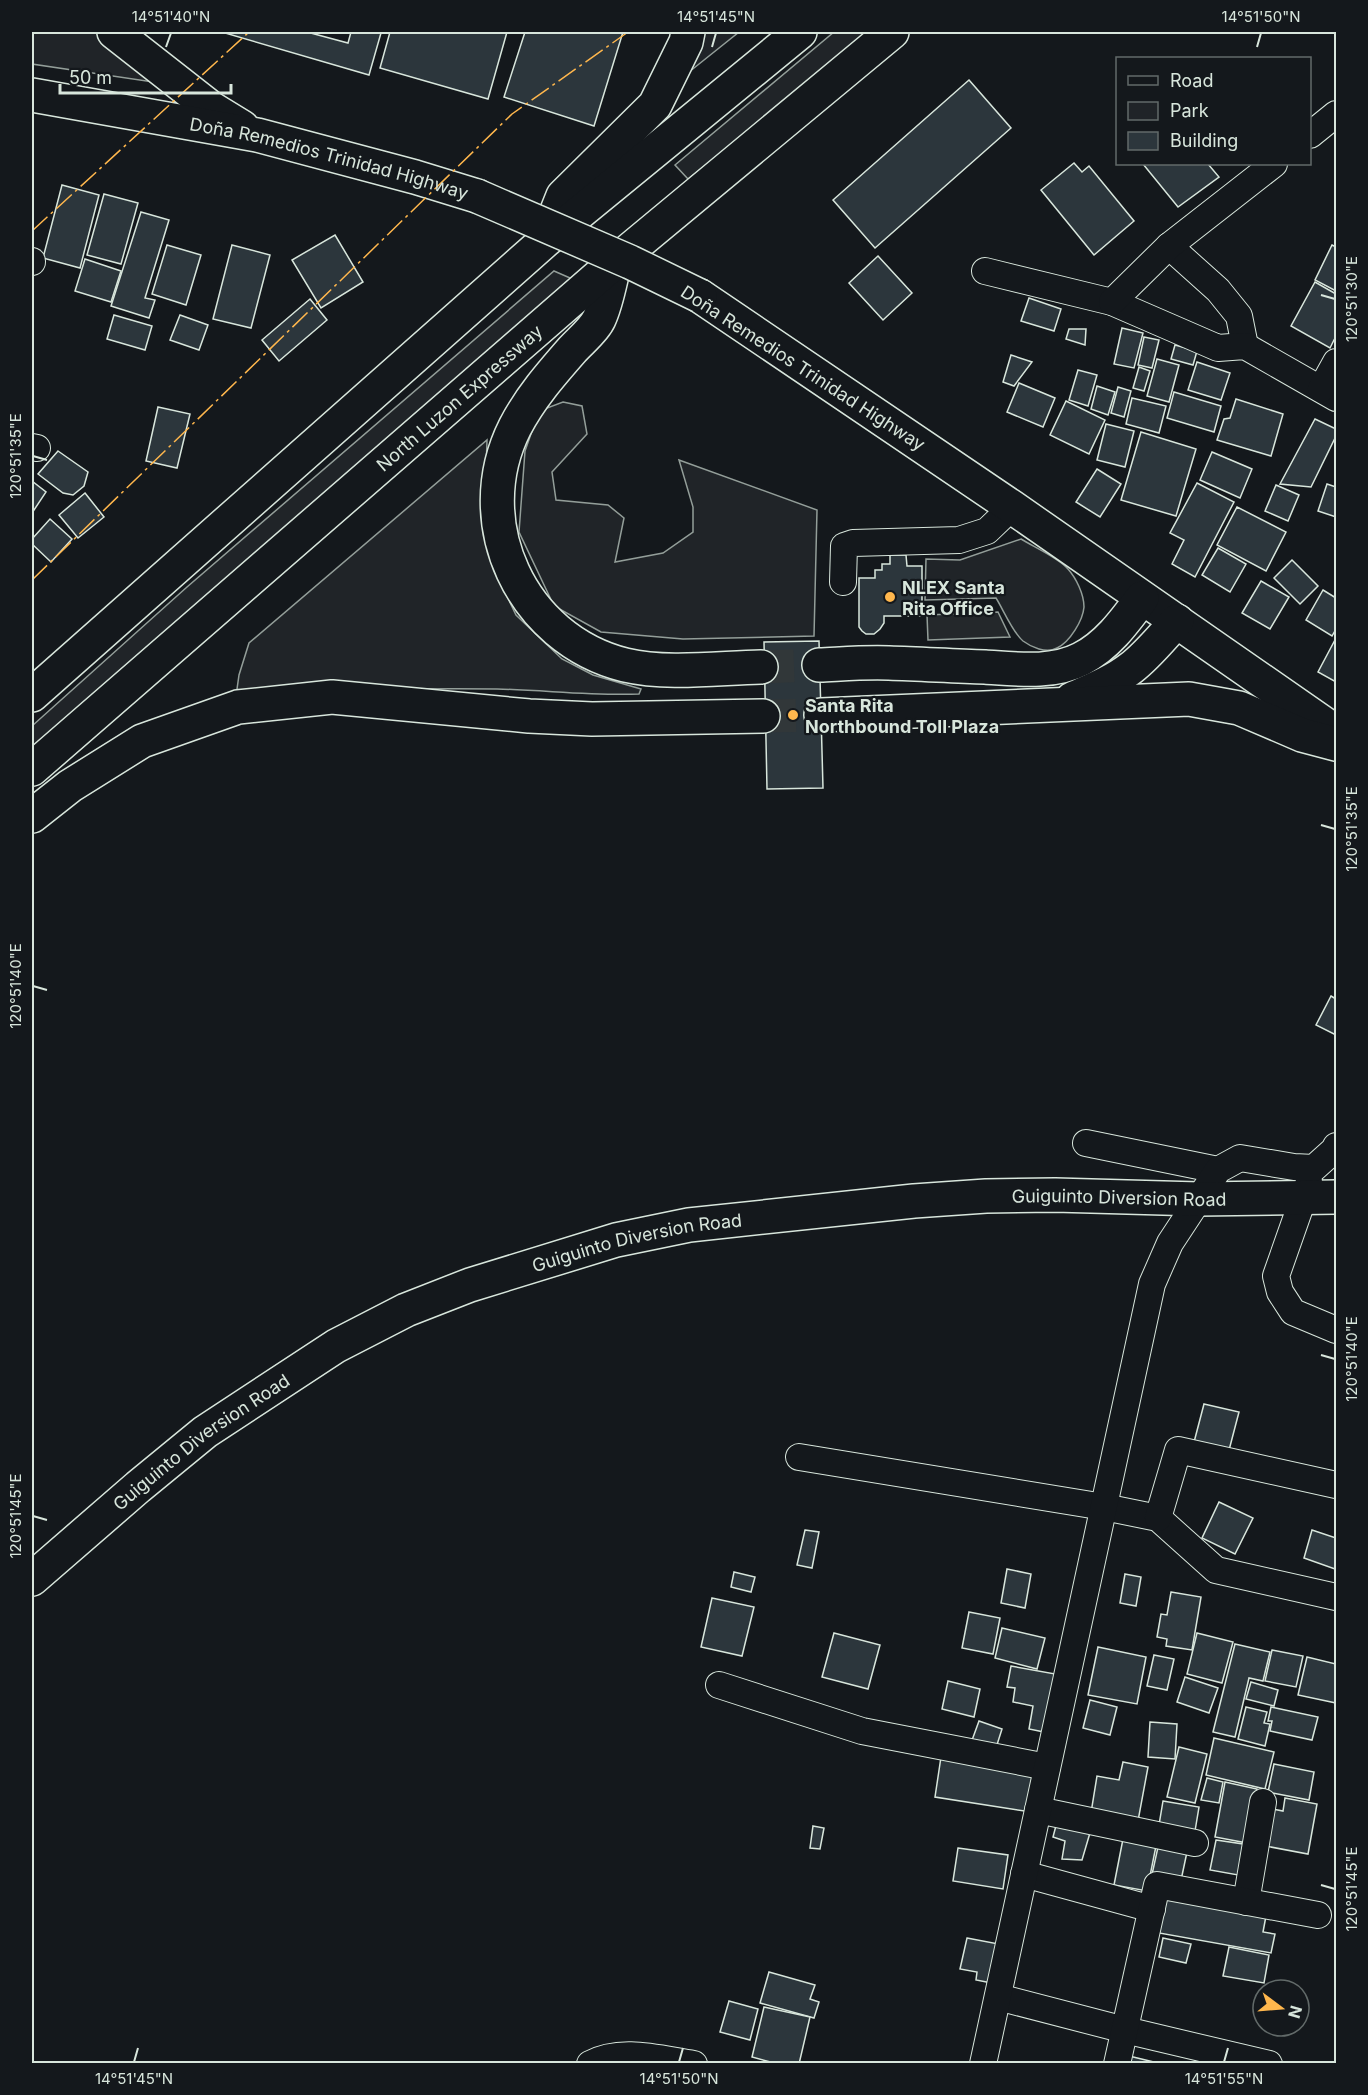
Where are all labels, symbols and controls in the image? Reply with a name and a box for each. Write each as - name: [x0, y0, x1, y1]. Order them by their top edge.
- text: 14°51'40"N: [132, 7, 210, 26]
- text: 14°51'45"N: [677, 7, 755, 26]
- text: 14°51'50"N: [1222, 7, 1300, 26]
- scale bar: [60, 57, 231, 95]
- legend: [1116, 57, 1311, 165]
- text: 50 m: [69, 67, 112, 88]
- text: Road: [1170, 70, 1213, 91]
- text: Park: [1170, 100, 1209, 121]
- street label: Doña Remedios Trinidad Highway: [188, 113, 471, 203]
- text: Building: [1170, 130, 1238, 151]
- text: 120°51'30"E: [1342, 256, 1361, 342]
- street label: Doña Remedios Trinidad Highway: [677, 281, 929, 455]
- street label: North Luzon Expressway: [372, 320, 546, 475]
- text: 120°51'35"E: [6, 413, 25, 499]
- place label: NLEX Santa Rita Office: [902, 577, 1005, 619]
- marker: NLEX Santa Rita Office: [883, 590, 897, 604]
- place label: Santa Rita Northbound Toll Plaza: [805, 695, 999, 737]
- marker: Santa Rita Northbound Toll Plaza: [786, 708, 800, 722]
- text: 120°51'35"E: [1342, 786, 1361, 872]
- text: 120°51'40"E: [6, 943, 25, 1029]
- street label: Guiguinto Diversion Road: [1011, 1184, 1227, 1210]
- street label: Guiguinto Diversion Road: [529, 1209, 743, 1276]
- text: 120°51'40"E: [1342, 1316, 1361, 1402]
- street label: Guiguinto Diversion Road: [109, 1369, 293, 1514]
- text: 120°51'45"E: [6, 1473, 25, 1559]
- text: 120°51'45"E: [1342, 1846, 1361, 1932]
- north arrow: [1251, 1978, 1311, 2038]
- text: N: [1284, 2004, 1307, 2021]
- text: 14°51'45"N: [95, 2069, 173, 2088]
- text: 14°51'50"N: [640, 2069, 718, 2088]
- text: 14°51'55"N: [1185, 2069, 1263, 2088]

